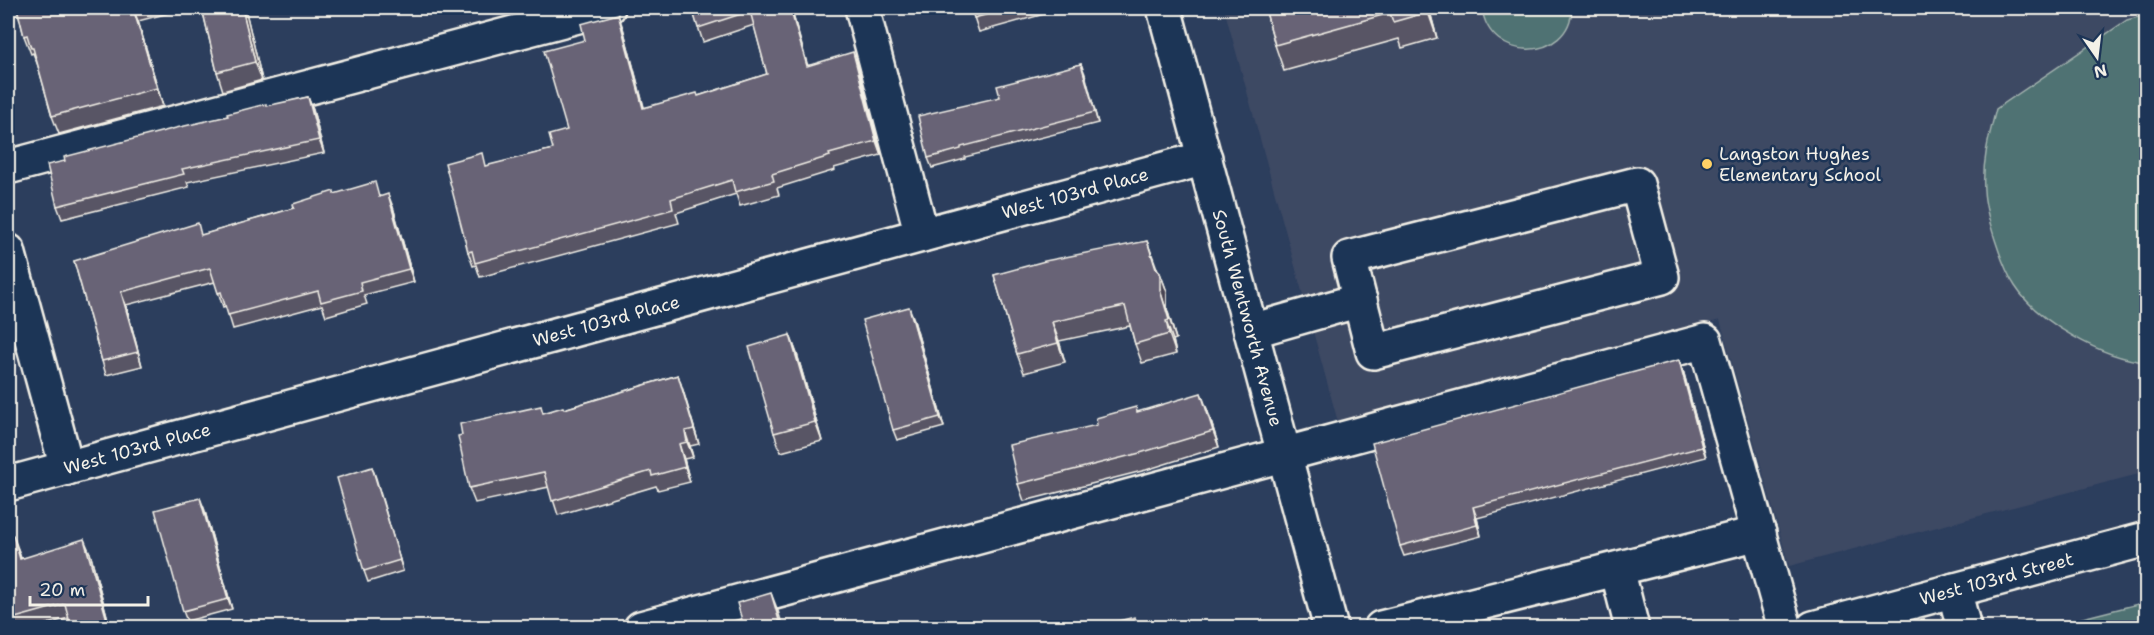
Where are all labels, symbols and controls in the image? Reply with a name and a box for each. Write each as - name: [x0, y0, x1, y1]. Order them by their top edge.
- north arrow: [2067, 27, 2127, 87]
- text: N: [2092, 59, 2109, 83]
- place label: Langston Hughes Elementary School: [1719, 142, 1882, 187]
- marker: Langston Hughes Elementary School: [1700, 157, 1714, 171]
- street label: West 103rd Place: [999, 162, 1151, 225]
- street label: South Wentworth Avenue: [1207, 207, 1288, 429]
- street label: West 103rd Place: [530, 290, 682, 353]
- street label: West 103rd Place: [61, 417, 213, 480]
- street label: West 103rd Street: [1917, 547, 2076, 611]
- scale bar: [30, 569, 148, 607]
- text: 20 m: [39, 578, 85, 602]

